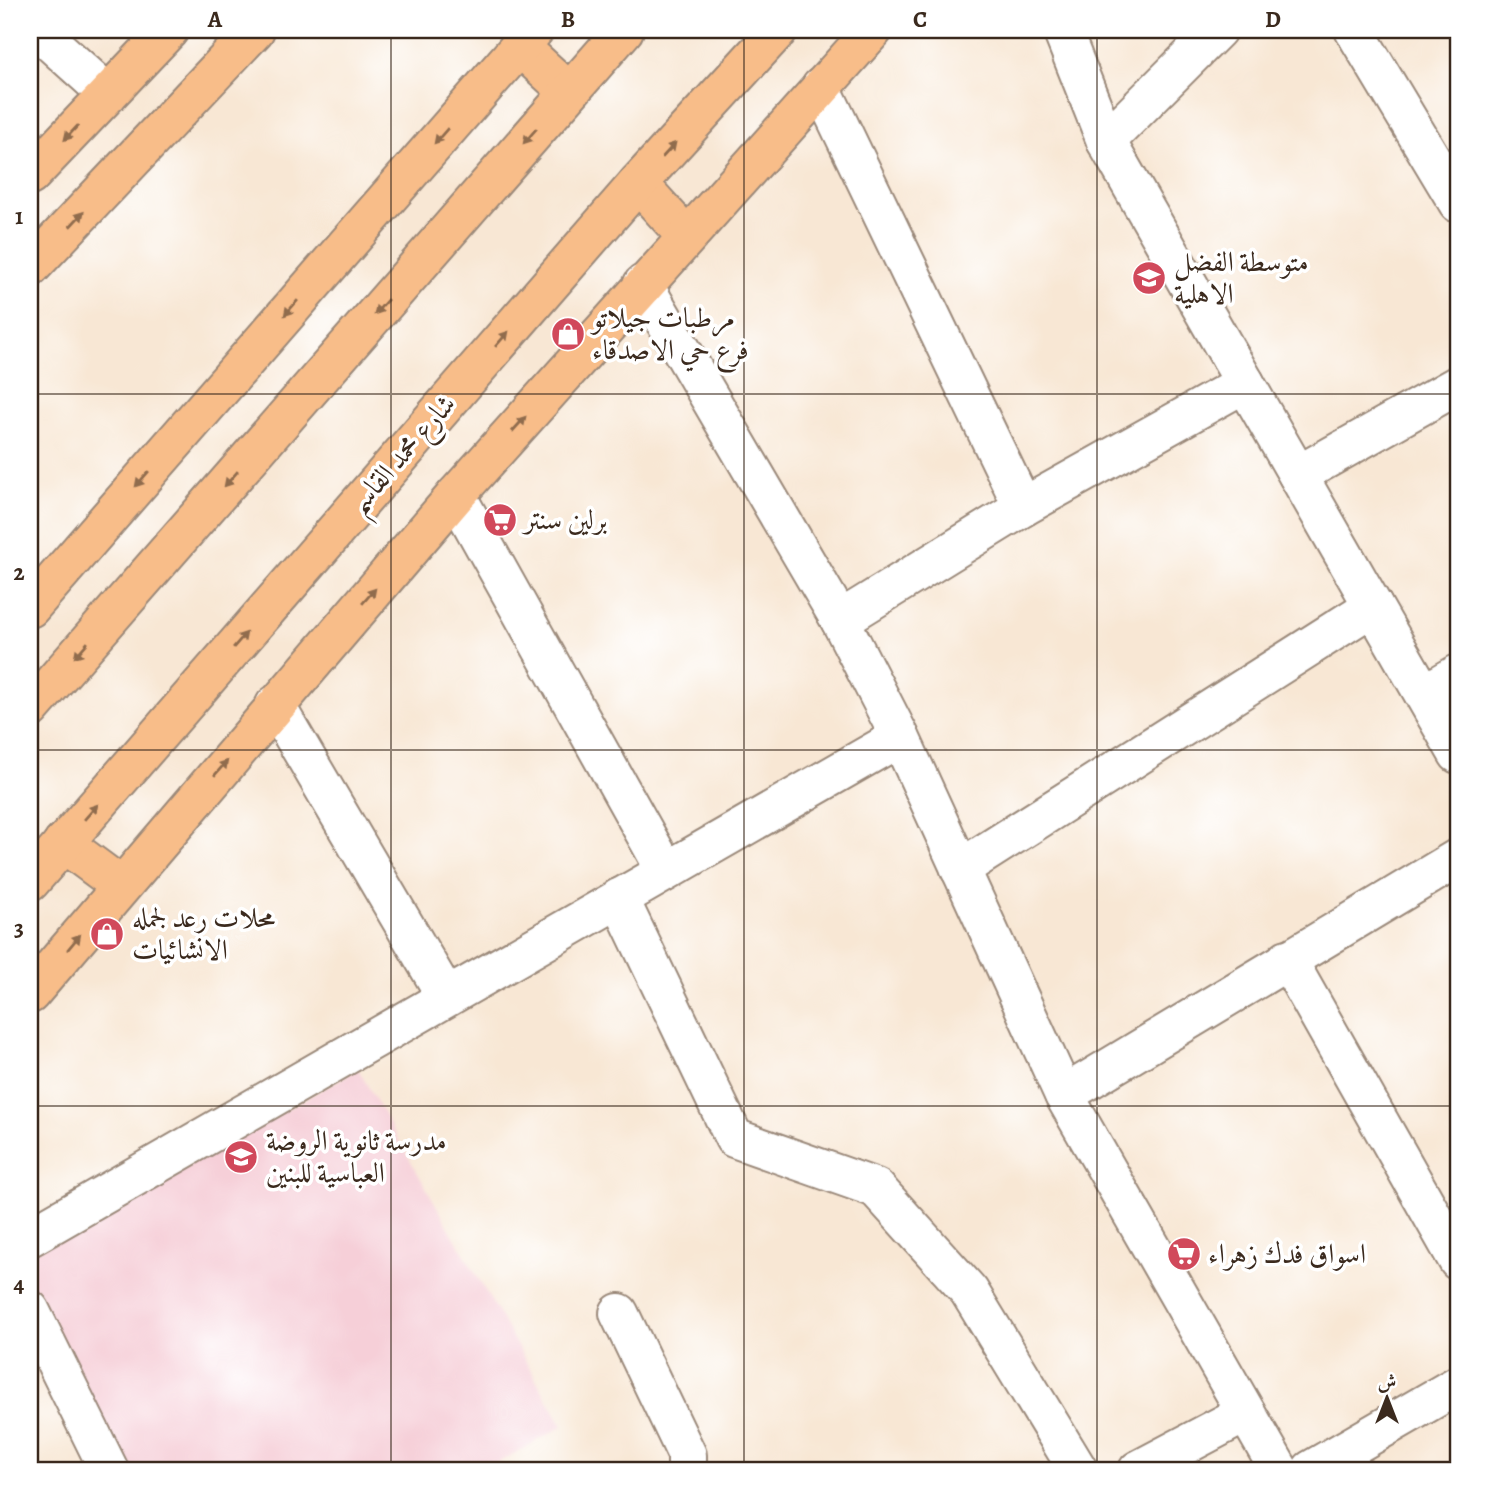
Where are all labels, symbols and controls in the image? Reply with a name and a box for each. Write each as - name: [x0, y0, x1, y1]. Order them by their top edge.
- text: A: [207, 4, 223, 35]
- text: B: [561, 4, 575, 35]
- text: C: [913, 4, 927, 35]
- text: D: [1265, 4, 1281, 35]
- one-way arrow: [63, 124, 79, 142]
- one-way arrow: [433, 127, 449, 145]
- one-way arrow: [522, 127, 538, 145]
- one-way arrow: [660, 142, 676, 159]
- text: 1: [15, 201, 23, 232]
- one-way arrow: [68, 210, 85, 227]
- place label: متوسطة الفضل الاهلية: [1174, 243, 1309, 313]
- school or university icon: متوسطة الفضل الاهلية: [1130, 259, 1168, 297]
- one-way arrow: [284, 299, 299, 316]
- one-way arrow: [373, 299, 389, 316]
- place label: مرطبات جيلاتو فرع حي الاصدقاء: [589, 299, 749, 373]
- shop icon: مرطبات جيلاتو فرع حي الاصدقاء: [549, 315, 587, 353]
- one-way arrow: [494, 331, 509, 348]
- street label: شارع محمد القاسم: [340, 386, 471, 527]
- one-way arrow: [511, 415, 527, 433]
- one-way arrow: [134, 470, 150, 488]
- one-way arrow: [223, 470, 239, 488]
- supermarket icon: برلين سنتر: [481, 501, 519, 539]
- place label: برلين سنتر: [521, 501, 607, 539]
- text: 2: [13, 557, 25, 588]
- one-way arrow: [361, 587, 376, 604]
- one-way arrow: [232, 631, 248, 649]
- one-way arrow: [73, 641, 89, 659]
- one-way arrow: [213, 760, 228, 777]
- one-way arrow: [83, 803, 98, 820]
- place label: محلات رعد لجمله الانشائيات: [132, 899, 275, 969]
- text: 3: [14, 913, 24, 944]
- shop icon: محلات رعد لجمله الانشائيات: [88, 915, 126, 953]
- one-way arrow: [66, 933, 81, 950]
- place label: مدرسة ثانوية الروضة العباسية للبنين: [266, 1122, 447, 1192]
- school or university icon: مدرسة ثانوية الروضة العباسية للبنين: [222, 1138, 260, 1176]
- supermarket icon: اسواق فدك زهراء: [1165, 1235, 1203, 1273]
- place label: اسواق فدك زهراء: [1208, 1235, 1366, 1273]
- text: 4: [14, 1269, 25, 1300]
- north arrow: [1352, 1364, 1422, 1434]
- text: ش: [1378, 1369, 1396, 1395]

